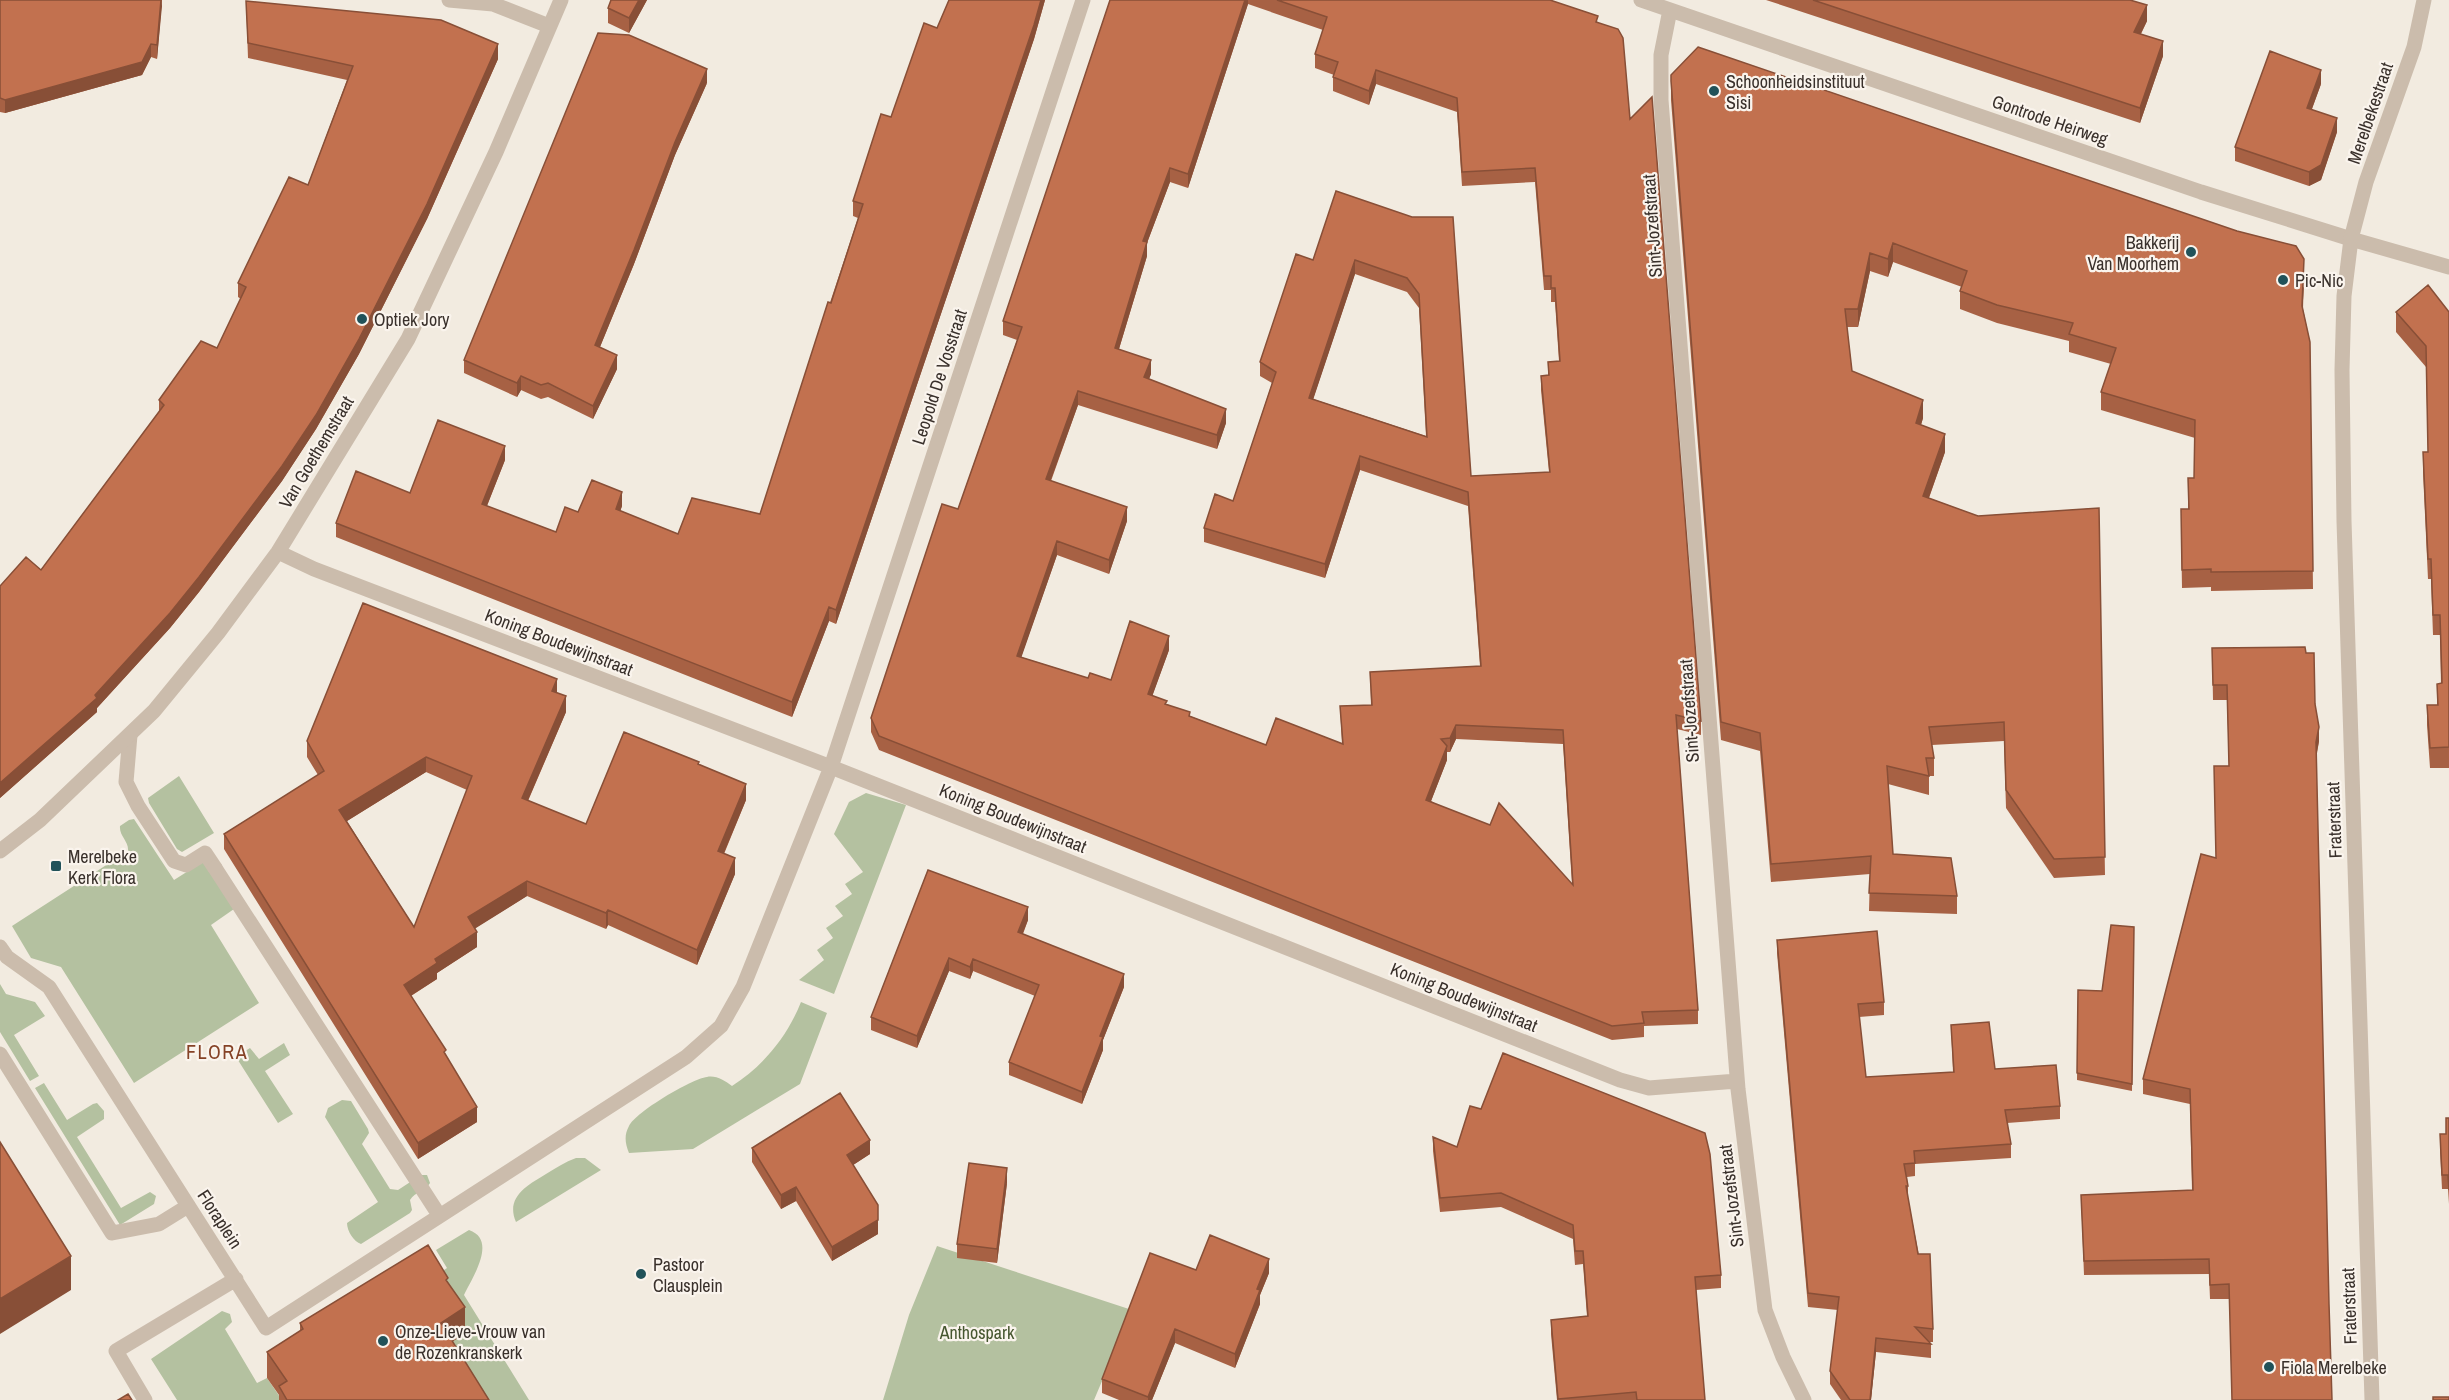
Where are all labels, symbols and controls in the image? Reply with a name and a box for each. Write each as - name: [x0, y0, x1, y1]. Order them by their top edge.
- street label: Merelbekestraat: [2341, 59, 2399, 167]
- place label: Schoonheidsinstituut Sisi: [1726, 69, 1865, 115]
- marker: Schoonheidsinstituut Sisi: [1707, 84, 1721, 98]
- street label: Gontrode Heirweg: [1989, 89, 2112, 152]
- street label: Sint-Jozefstraat: [1636, 174, 1668, 278]
- place label: Bakkerij Van Moorhem: [2087, 230, 2179, 276]
- marker: Bakkerij Van Moorhem: [2184, 245, 2198, 259]
- place label: Pic-Nic: [2295, 268, 2343, 293]
- marker: Pic-Nic: [2276, 273, 2290, 287]
- street label: Leopold De Vosstraat: [905, 306, 973, 448]
- place label: Optiek Jory: [374, 307, 450, 332]
- marker: Optiek Jory: [355, 312, 369, 326]
- street label: Van Goethemstraat: [273, 391, 359, 513]
- street label: Koning Boudewijnstraat: [481, 602, 637, 682]
- street label: Sint-Jozefstraat: [1673, 659, 1705, 763]
- street label: Koning Boudewijnstraat: [936, 777, 1090, 859]
- street label: Fraterstraat: [2320, 781, 2348, 859]
- place label: Merelbeke Kerk Flora: [68, 844, 137, 890]
- marker: Merelbeke Kerk Flora: [49, 859, 63, 873]
- street label: Koning Boudewijnstraat: [1387, 956, 1541, 1038]
- district label: FLORA: [186, 1038, 248, 1065]
- street label: Sint-Jozefstraat: [1712, 1143, 1750, 1249]
- street label: Floraplein: [192, 1185, 248, 1253]
- place label: Pastoor Clausplein: [653, 1252, 723, 1298]
- marker: Pastoor Clausplein: [634, 1267, 648, 1281]
- street label: Fraterstraat: [2335, 1267, 2363, 1345]
- place label: Onze-Lieve-Vrouw van de Rozenkranskerk: [395, 1319, 545, 1365]
- park label: Anthospark: [939, 1320, 1015, 1345]
- marker: Onze-Lieve-Vrouw van de Rozenkranskerk: [376, 1334, 390, 1348]
- place label: Fiola Merelbeke: [2281, 1355, 2387, 1380]
- marker: Fiola Merelbeke: [2262, 1360, 2276, 1374]

